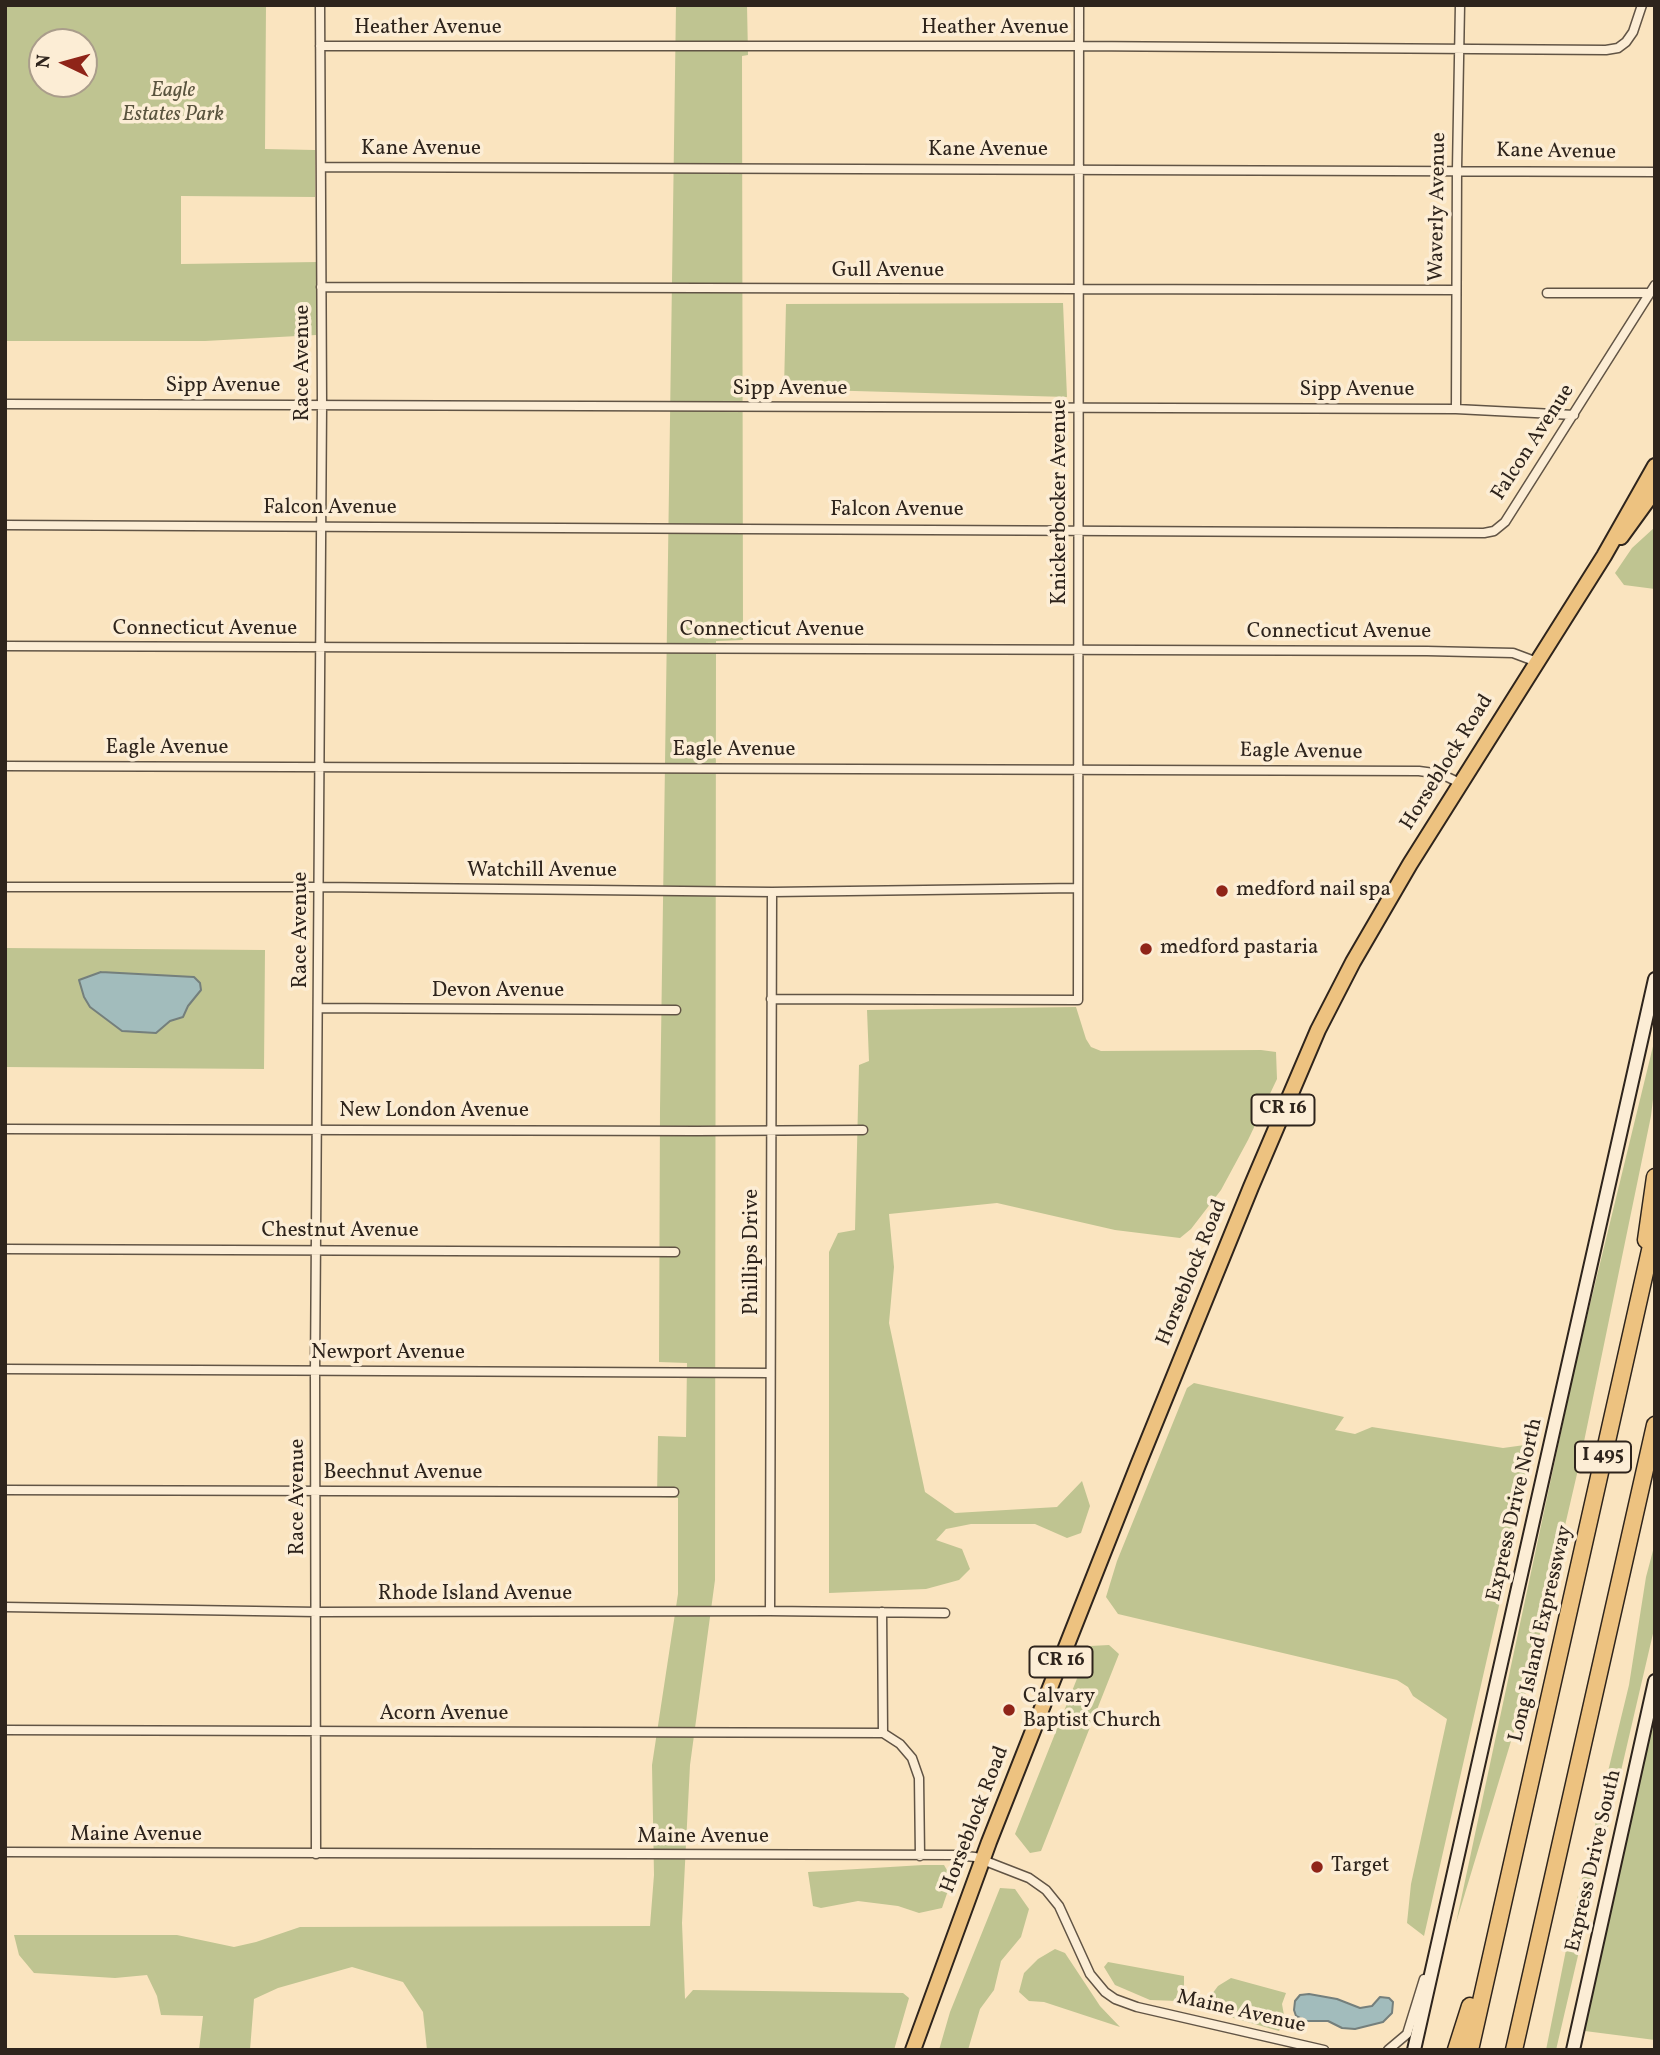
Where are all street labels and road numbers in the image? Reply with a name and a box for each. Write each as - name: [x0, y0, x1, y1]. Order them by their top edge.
- street label: Heather Avenue: [354, 16, 502, 42]
- street label: Heather Avenue: [921, 16, 1069, 42]
- street label: Waverly Avenue: [1425, 132, 1453, 282]
- street label: Kane Avenue: [361, 137, 481, 163]
- street label: Kane Avenue: [928, 138, 1048, 164]
- street label: Kane Avenue: [1496, 139, 1616, 167]
- street label: Gull Avenue: [832, 259, 944, 285]
- street label: Race Avenue: [291, 304, 317, 422]
- street label: Sipp Avenue: [166, 374, 280, 400]
- street label: Sipp Avenue: [733, 377, 847, 403]
- street label: Sipp Avenue: [1300, 378, 1414, 404]
- street label: Falcon Avenue: [1487, 380, 1581, 506]
- street label: Knickerbocker Avenue: [1048, 399, 1074, 605]
- street label: Falcon Avenue: [263, 496, 397, 522]
- street label: Falcon Avenue: [830, 498, 964, 524]
- street label: Connecticut Avenue: [113, 617, 297, 643]
- street label: Connecticut Avenue: [680, 618, 864, 644]
- street label: Connecticut Avenue: [1247, 620, 1431, 646]
- street label: Horseblock Road: [1396, 690, 1500, 836]
- street label: Eagle Avenue: [106, 736, 228, 762]
- street label: Eagle Avenue: [673, 738, 795, 764]
- street label: Eagle Avenue: [1239, 739, 1363, 767]
- street label: Watchill Avenue: [467, 859, 617, 885]
- street label: Race Avenue: [289, 871, 315, 989]
- street label: Devon Avenue: [432, 979, 564, 1005]
- road number: CR 16: [1252, 1094, 1314, 1126]
- street label: New London Avenue: [339, 1099, 529, 1125]
- street label: Phillips Drive: [740, 1189, 766, 1315]
- street label: Horseblock Road: [1152, 1196, 1234, 1350]
- street label: Chestnut Avenue: [261, 1219, 419, 1245]
- street label: Newport Avenue: [311, 1341, 465, 1367]
- street label: Express Drive North: [1483, 1416, 1549, 1604]
- street label: Race Avenue: [286, 1438, 312, 1556]
- road number: I 495: [1575, 1442, 1631, 1472]
- street label: Beechnut Avenue: [323, 1461, 483, 1487]
- street label: Long Island Expressway: [1505, 1523, 1579, 1745]
- street label: Rhode Island Avenue: [378, 1582, 572, 1608]
- road number: CR 16: [1030, 1646, 1092, 1678]
- street label: Acorn Avenue: [379, 1702, 509, 1728]
- street label: Horseblock Road: [936, 1743, 1016, 1897]
- street label: Express Drive South: [1562, 1767, 1628, 1955]
- street label: Maine Avenue: [70, 1823, 202, 1849]
- street label: Maine Avenue: [637, 1825, 769, 1851]
- street label: Maine Avenue: [1174, 1986, 1308, 2040]

